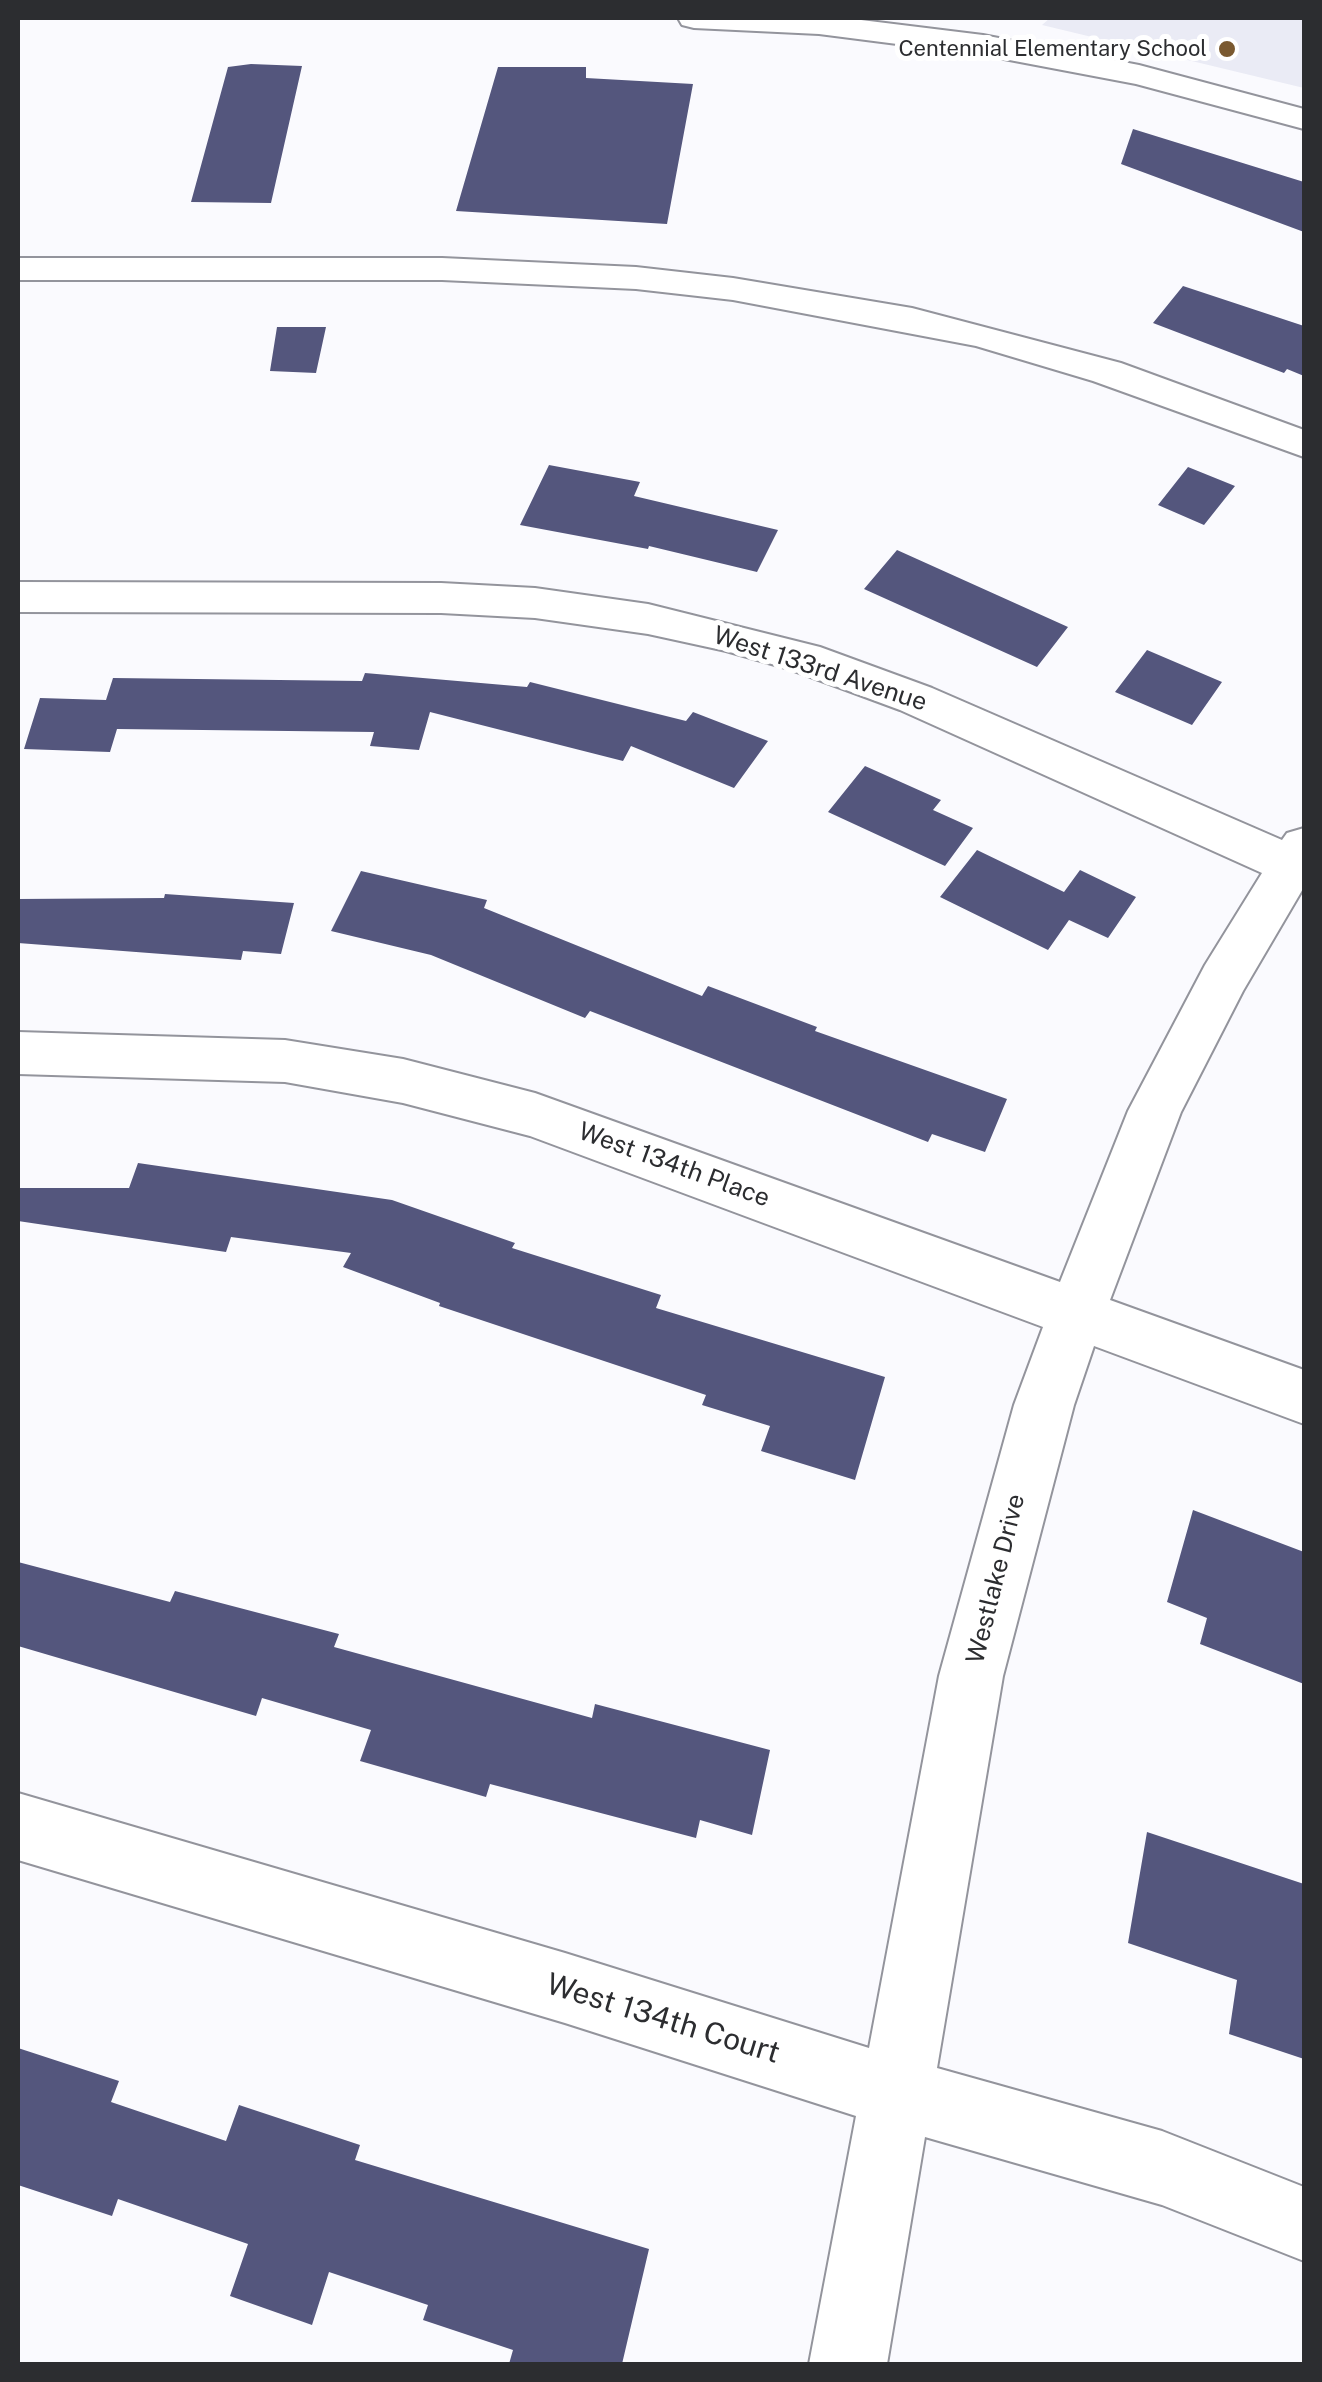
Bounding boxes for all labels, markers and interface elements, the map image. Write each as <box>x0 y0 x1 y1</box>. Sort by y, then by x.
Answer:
place label: Centennial Elementary School <box>898 36 1207 62</box>
marker: Centennial Elementary School <box>1216 38 1238 60</box>
street label: West 133rd Avenue <box>709 620 931 718</box>
street label: West 134th Place <box>574 1116 774 1214</box>
street label: Westlake Drive <box>960 1491 1032 1667</box>
street label: West 134th Court <box>542 1966 784 2072</box>

